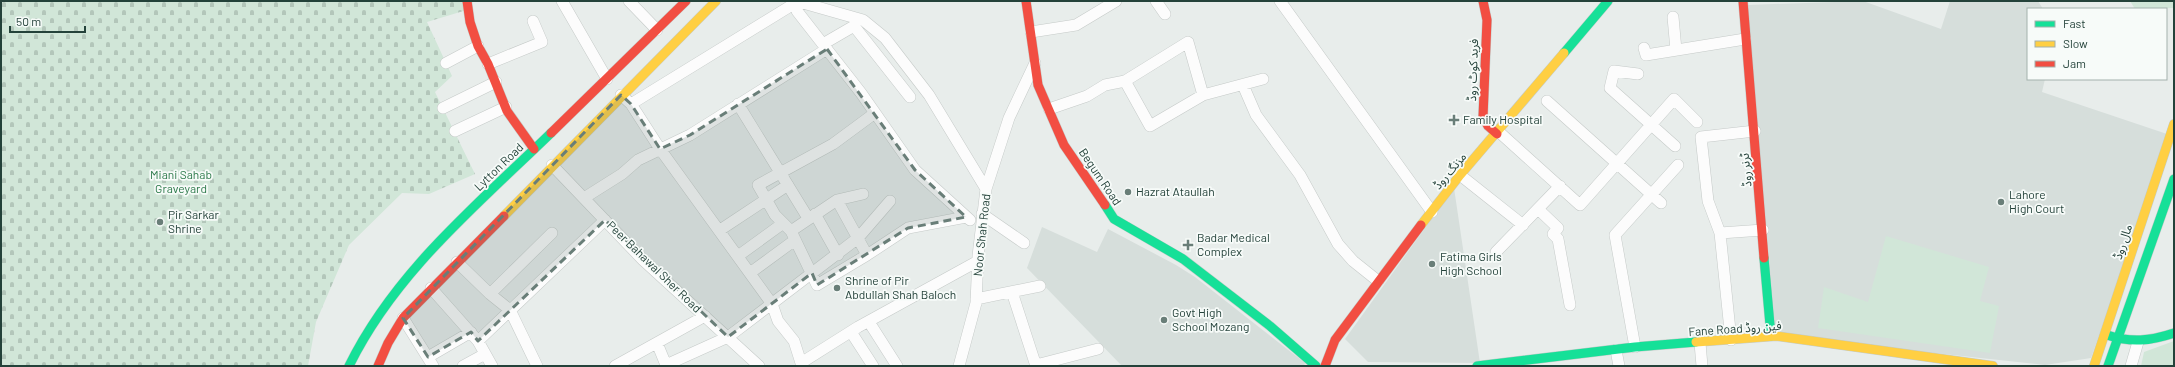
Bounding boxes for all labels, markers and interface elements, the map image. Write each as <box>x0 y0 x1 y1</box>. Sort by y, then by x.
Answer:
scale bar <box>10 8 85 34</box>
legend <box>2027 8 2167 80</box>
text: 50 m <box>16 14 41 28</box>
text: Fast <box>2063 16 2086 30</box>
text: Slow <box>2063 36 2088 50</box>
street label: فرید کوٹ روڈ <box>1464 38 1481 102</box>
text: Jam <box>2063 56 2086 70</box>
place label: Family Hospital <box>1463 112 1542 126</box>
marker: Family Hospital <box>1448 114 1460 126</box>
street label: Lytton Road <box>471 139 526 193</box>
street label: Begum Road <box>1077 145 1125 208</box>
street label: مزنگ روڈ <box>1430 149 1469 192</box>
street label: ٹرنر روڈ <box>1737 152 1754 188</box>
park label: Miani Sahab Graveyard <box>150 167 212 195</box>
place label: Hazrat Ataullah <box>1136 184 1215 198</box>
marker: Hazrat Ataullah <box>1123 187 1133 197</box>
place label: Lahore High Court <box>2009 187 2064 215</box>
street label: Noor Shah Road <box>970 193 992 277</box>
marker: Lahore High Court <box>1996 197 2006 207</box>
place label: Pir Sarkar Shrine <box>168 207 219 235</box>
marker: Pir Sarkar Shrine <box>155 217 165 227</box>
street label: Peer Bahawal Sher Road <box>605 218 705 315</box>
street label: مال روڈ <box>2110 222 2135 261</box>
place label: Badar Medical Complex <box>1197 230 1270 258</box>
marker: Badar Medical Complex <box>1182 239 1194 251</box>
place label: Fatima Girls High School <box>1440 249 1502 277</box>
marker: Fatima Girls High School <box>1427 259 1437 269</box>
place label: Shrine of Pir Abdullah Shah Baloch <box>845 273 956 301</box>
marker: Shrine of Pir Abdullah Shah Baloch <box>832 283 842 293</box>
place label: Govt High School Mozang <box>1172 305 1249 333</box>
marker: Govt High School Mozang <box>1159 315 1169 325</box>
street label: Fane Road فین روڈ <box>1688 318 1782 339</box>

